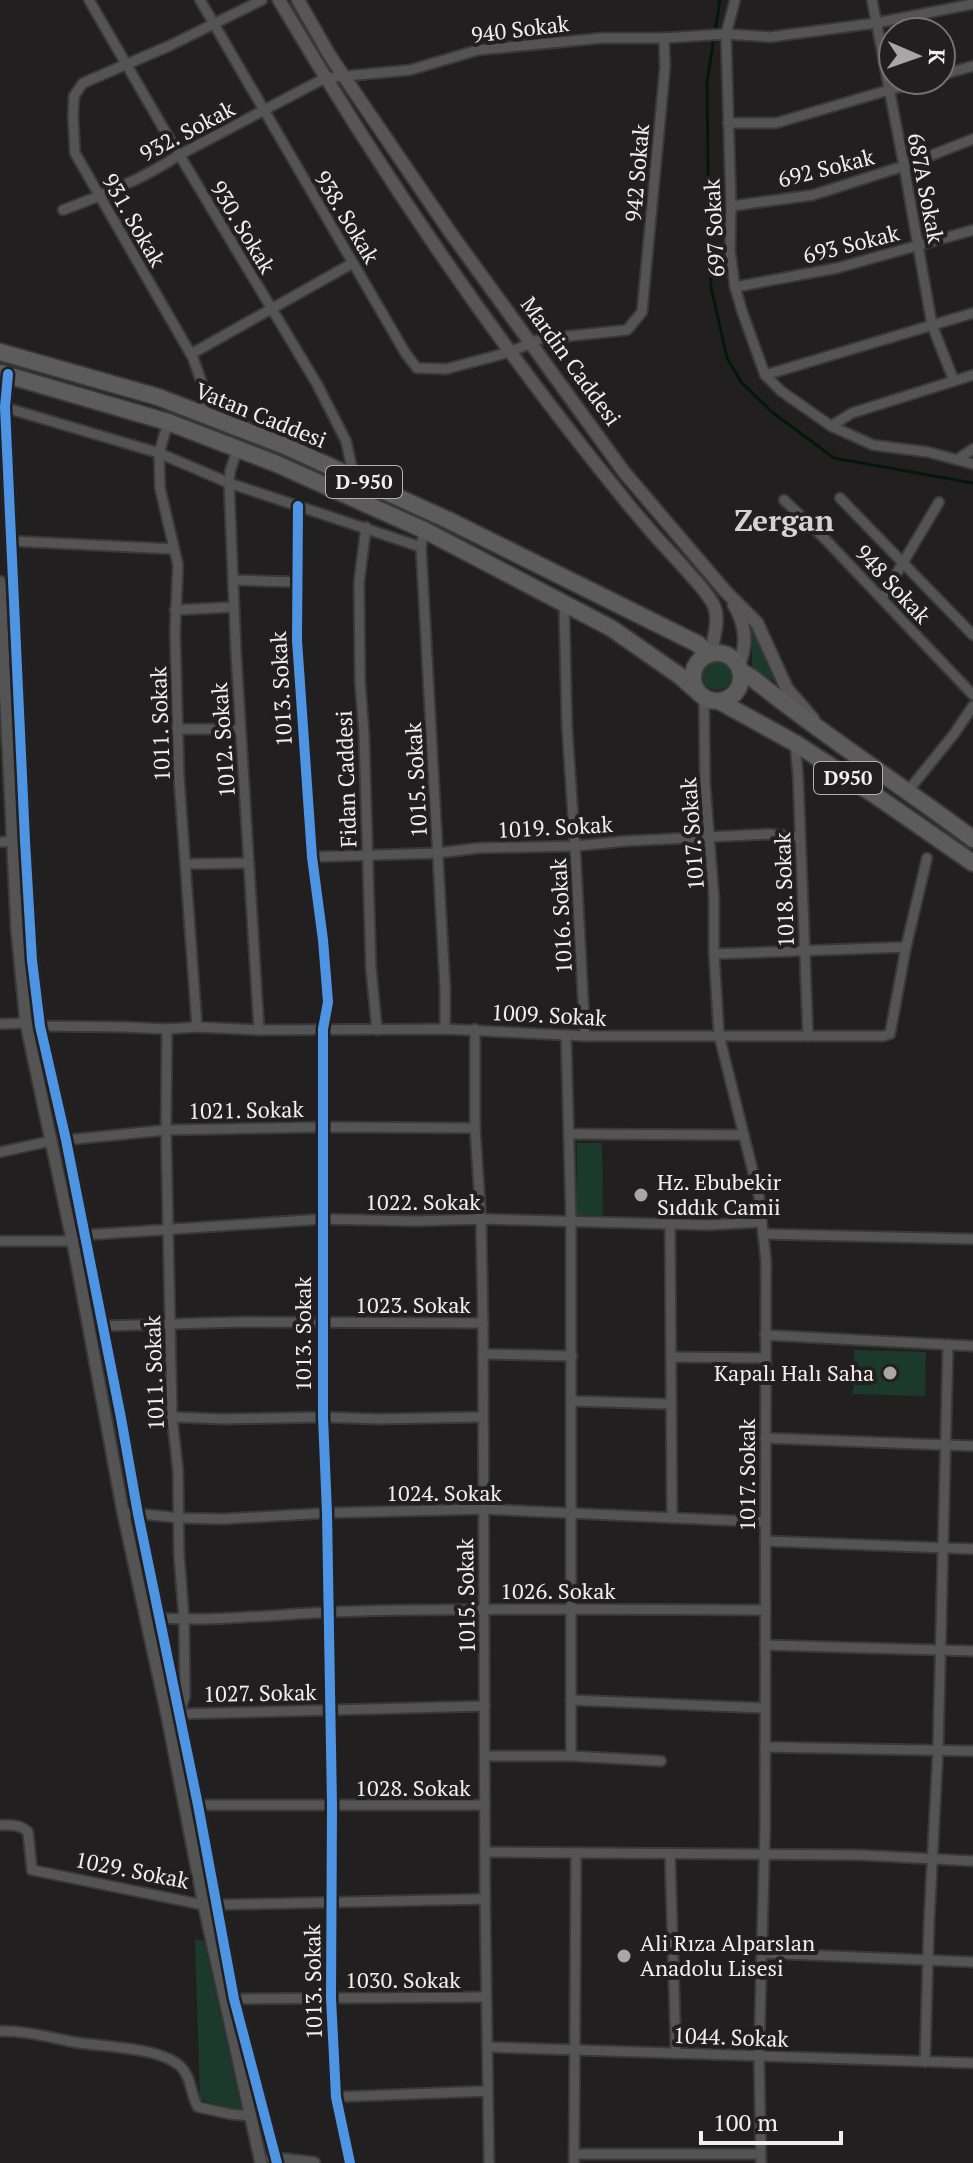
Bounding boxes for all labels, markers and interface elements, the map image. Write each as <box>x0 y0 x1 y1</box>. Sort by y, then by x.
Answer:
street label: 940 Sokak <box>469 8 571 49</box>
north arrow <box>877 16 957 96</box>
text: K <box>923 48 952 65</box>
street label: 932. Sokak <box>134 93 240 168</box>
street label: 942 Sokak <box>618 122 655 223</box>
street label: 687A Sokak <box>902 130 951 246</box>
street label: 692 Sokak <box>775 141 878 193</box>
street label: 938. Sokak <box>308 165 387 269</box>
street label: 931. Sokak <box>96 168 173 272</box>
street label: 930. Sokak <box>204 175 283 279</box>
street label: 697 Sokak <box>696 178 731 278</box>
street label: 693 Sokak <box>800 217 903 269</box>
street label: Mardin Caddesi <box>515 290 628 431</box>
street label: Vatan Caddesi <box>191 375 331 454</box>
road number: D-950 <box>326 466 402 498</box>
district label: Zergan <box>734 500 834 540</box>
street label: 948 Sokak <box>849 538 938 630</box>
street label: 1013. Sokak <box>263 630 298 747</box>
street label: 1011. Sokak <box>143 665 176 782</box>
street label: 1012. Sokak <box>204 681 241 799</box>
street label: Fidan Caddesi <box>329 710 362 848</box>
street label: 1015. Sokak <box>398 721 433 838</box>
road number: D950 <box>814 762 882 794</box>
street label: 1017. Sokak <box>673 776 710 891</box>
street label: 1019. Sokak <box>497 809 614 844</box>
street label: 1018. Sokak <box>767 831 800 948</box>
street label: 1016. Sokak <box>543 857 578 974</box>
street label: 1009. Sokak <box>491 997 608 1032</box>
street label: 1021. Sokak <box>188 1094 305 1125</box>
place label: Hz. Ebubekir Sıddık Camii <box>657 1167 782 1221</box>
marker: Hz. Ebubekir Sıddık Camii <box>632 1186 650 1204</box>
street label: 1022. Sokak <box>365 1187 481 1216</box>
street label: 1013. Sokak <box>288 1276 317 1392</box>
street label: 1023. Sokak <box>355 1290 471 1319</box>
street label: 1011. Sokak <box>137 1314 170 1431</box>
place label: Kapalı Halı Saha <box>714 1358 874 1387</box>
marker: Kapalı Halı Saha <box>881 1364 899 1382</box>
street label: 1017. Sokak <box>732 1418 761 1532</box>
street label: 1024. Sokak <box>386 1478 502 1507</box>
street label: 1015. Sokak <box>450 1537 481 1654</box>
street label: 1026. Sokak <box>500 1576 616 1605</box>
street label: 1027. Sokak <box>203 1677 317 1708</box>
street label: 1028. Sokak <box>355 1773 471 1802</box>
street label: 1029. Sokak <box>73 1844 192 1895</box>
street label: 1013. Sokak <box>297 1923 328 2040</box>
place label: Ali Rıza Alparslan Anadolu Lisesi <box>640 1928 815 1982</box>
marker: Ali Rıza Alparslan Anadolu Lisesi <box>615 1947 633 1965</box>
street label: 1030. Sokak <box>345 1965 461 1994</box>
street label: 1044. Sokak <box>673 2020 790 2053</box>
scale bar <box>701 2095 841 2145</box>
text: 100 m <box>713 2106 778 2138</box>

